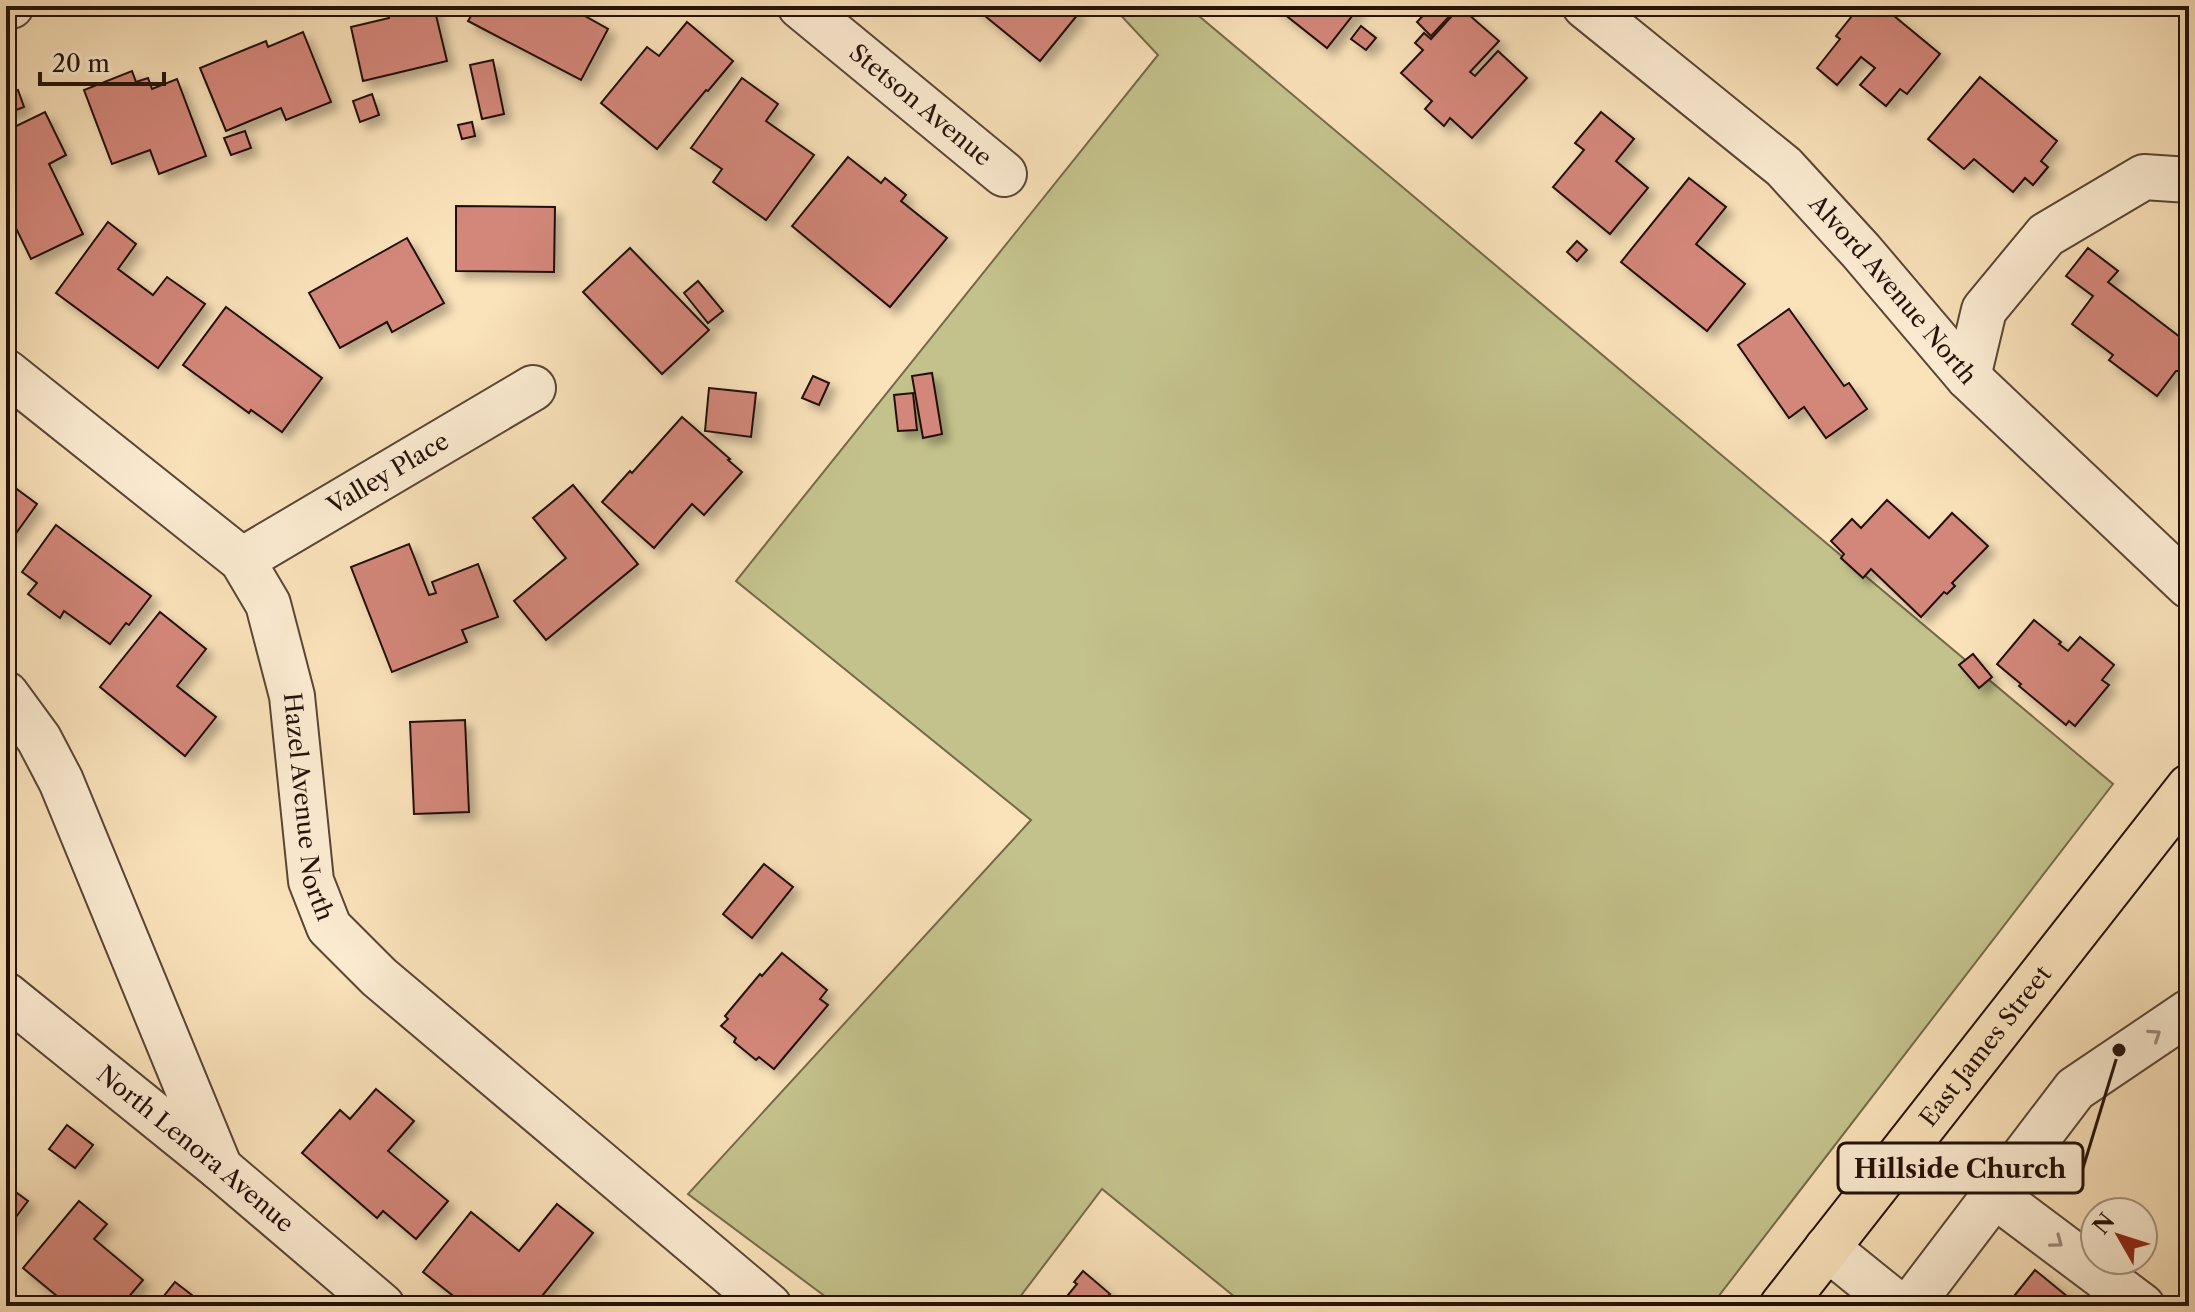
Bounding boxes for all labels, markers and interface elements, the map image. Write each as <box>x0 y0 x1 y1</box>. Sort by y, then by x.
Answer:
scale bar <box>40 36 164 86</box>
street label: Stetson Avenue <box>844 38 998 172</box>
text: 20 m <box>52 49 110 78</box>
street label: Alvord Avenue North <box>1802 188 1983 390</box>
street label: Valley Place <box>321 426 454 521</box>
street label: Hazel Avenue North <box>278 691 340 925</box>
street label: East James Street <box>1913 960 2057 1132</box>
one-way arrow <box>2147 1029 2161 1044</box>
street label: North Lenora Avenue <box>91 1059 300 1238</box>
callout: Hillside Church <box>1838 1143 2083 1193</box>
text: Hillside Church <box>1854 1153 2066 1185</box>
north arrow <box>2079 1196 2159 1276</box>
text: N <box>2087 1208 2120 1240</box>
one-way arrow <box>2048 1232 2063 1246</box>

